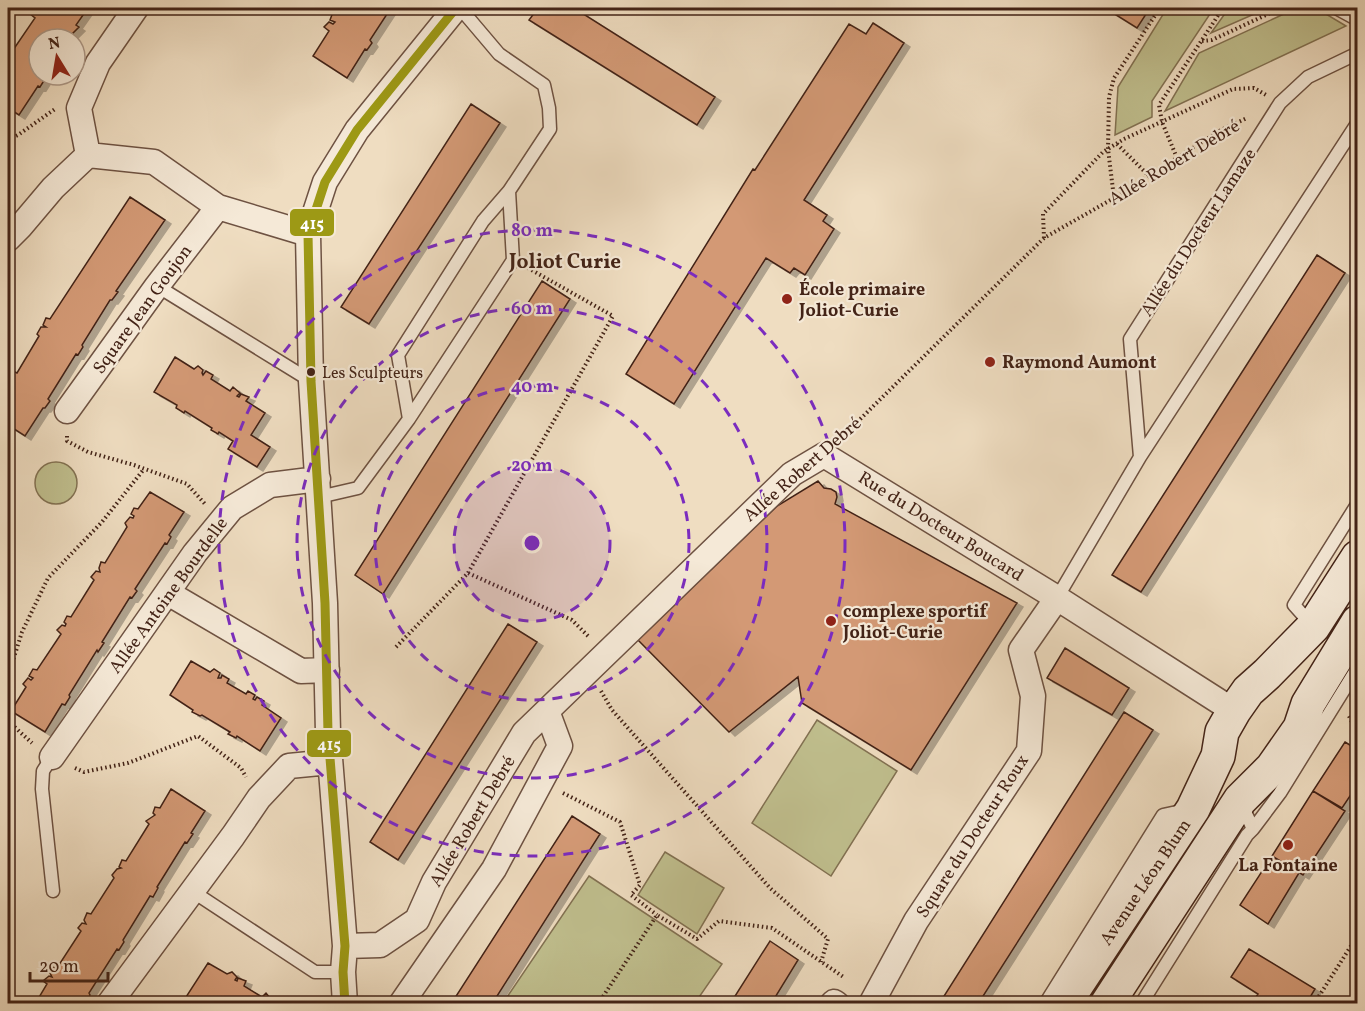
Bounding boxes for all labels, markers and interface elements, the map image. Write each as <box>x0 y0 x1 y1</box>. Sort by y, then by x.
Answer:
north arrow <box>27 27 87 87</box>
text: N <box>47 32 63 56</box>
street label: Allée Robert Debré <box>1105 114 1245 212</box>
street label: Allée du Docteur Lamaze <box>1135 144 1263 322</box>
line badge: 415 <box>289 208 335 237</box>
text: 415 <box>300 214 324 236</box>
text: 80 m <box>511 219 553 244</box>
street label: Square Jean Goujon <box>88 240 199 380</box>
district label: Joliot Curie <box>508 248 621 277</box>
place label: École primaire Joliot-Curie <box>798 278 925 324</box>
marker: École primaire Joliot-Curie <box>780 292 794 306</box>
text: 60 m <box>511 297 553 322</box>
place label: Raymond Aumont <box>1002 351 1157 376</box>
marker: Raymond Aumont <box>983 355 997 369</box>
place label: Les Sculpteurs <box>322 363 423 385</box>
marker: Les Sculpteurs <box>305 366 317 378</box>
text: 40 m <box>511 375 553 400</box>
street label: Allée Robert Debré <box>739 412 867 528</box>
text: 20 m <box>511 454 553 479</box>
street label: Rue du Docteur Boucard <box>853 466 1028 588</box>
street label: Allée Antoine Bourdelle <box>104 512 235 679</box>
centre of rings <box>522 533 542 553</box>
place label: complexe sportif Joliot-Curie <box>842 600 989 646</box>
marker: complexe sportif Joliot-Curie <box>824 614 838 628</box>
line badge: 415 <box>306 729 352 758</box>
text: 415 <box>317 735 341 757</box>
street label: Square du Docteur Roux <box>911 750 1036 923</box>
street label: Allée Robert Debré <box>424 752 522 892</box>
street label: Avenue Léon Blum <box>1095 815 1198 951</box>
marker: La Fontaine <box>1281 838 1295 852</box>
place label: La Fontaine <box>1238 854 1338 879</box>
scale bar <box>30 945 108 983</box>
text: 20 m <box>39 955 79 980</box>

